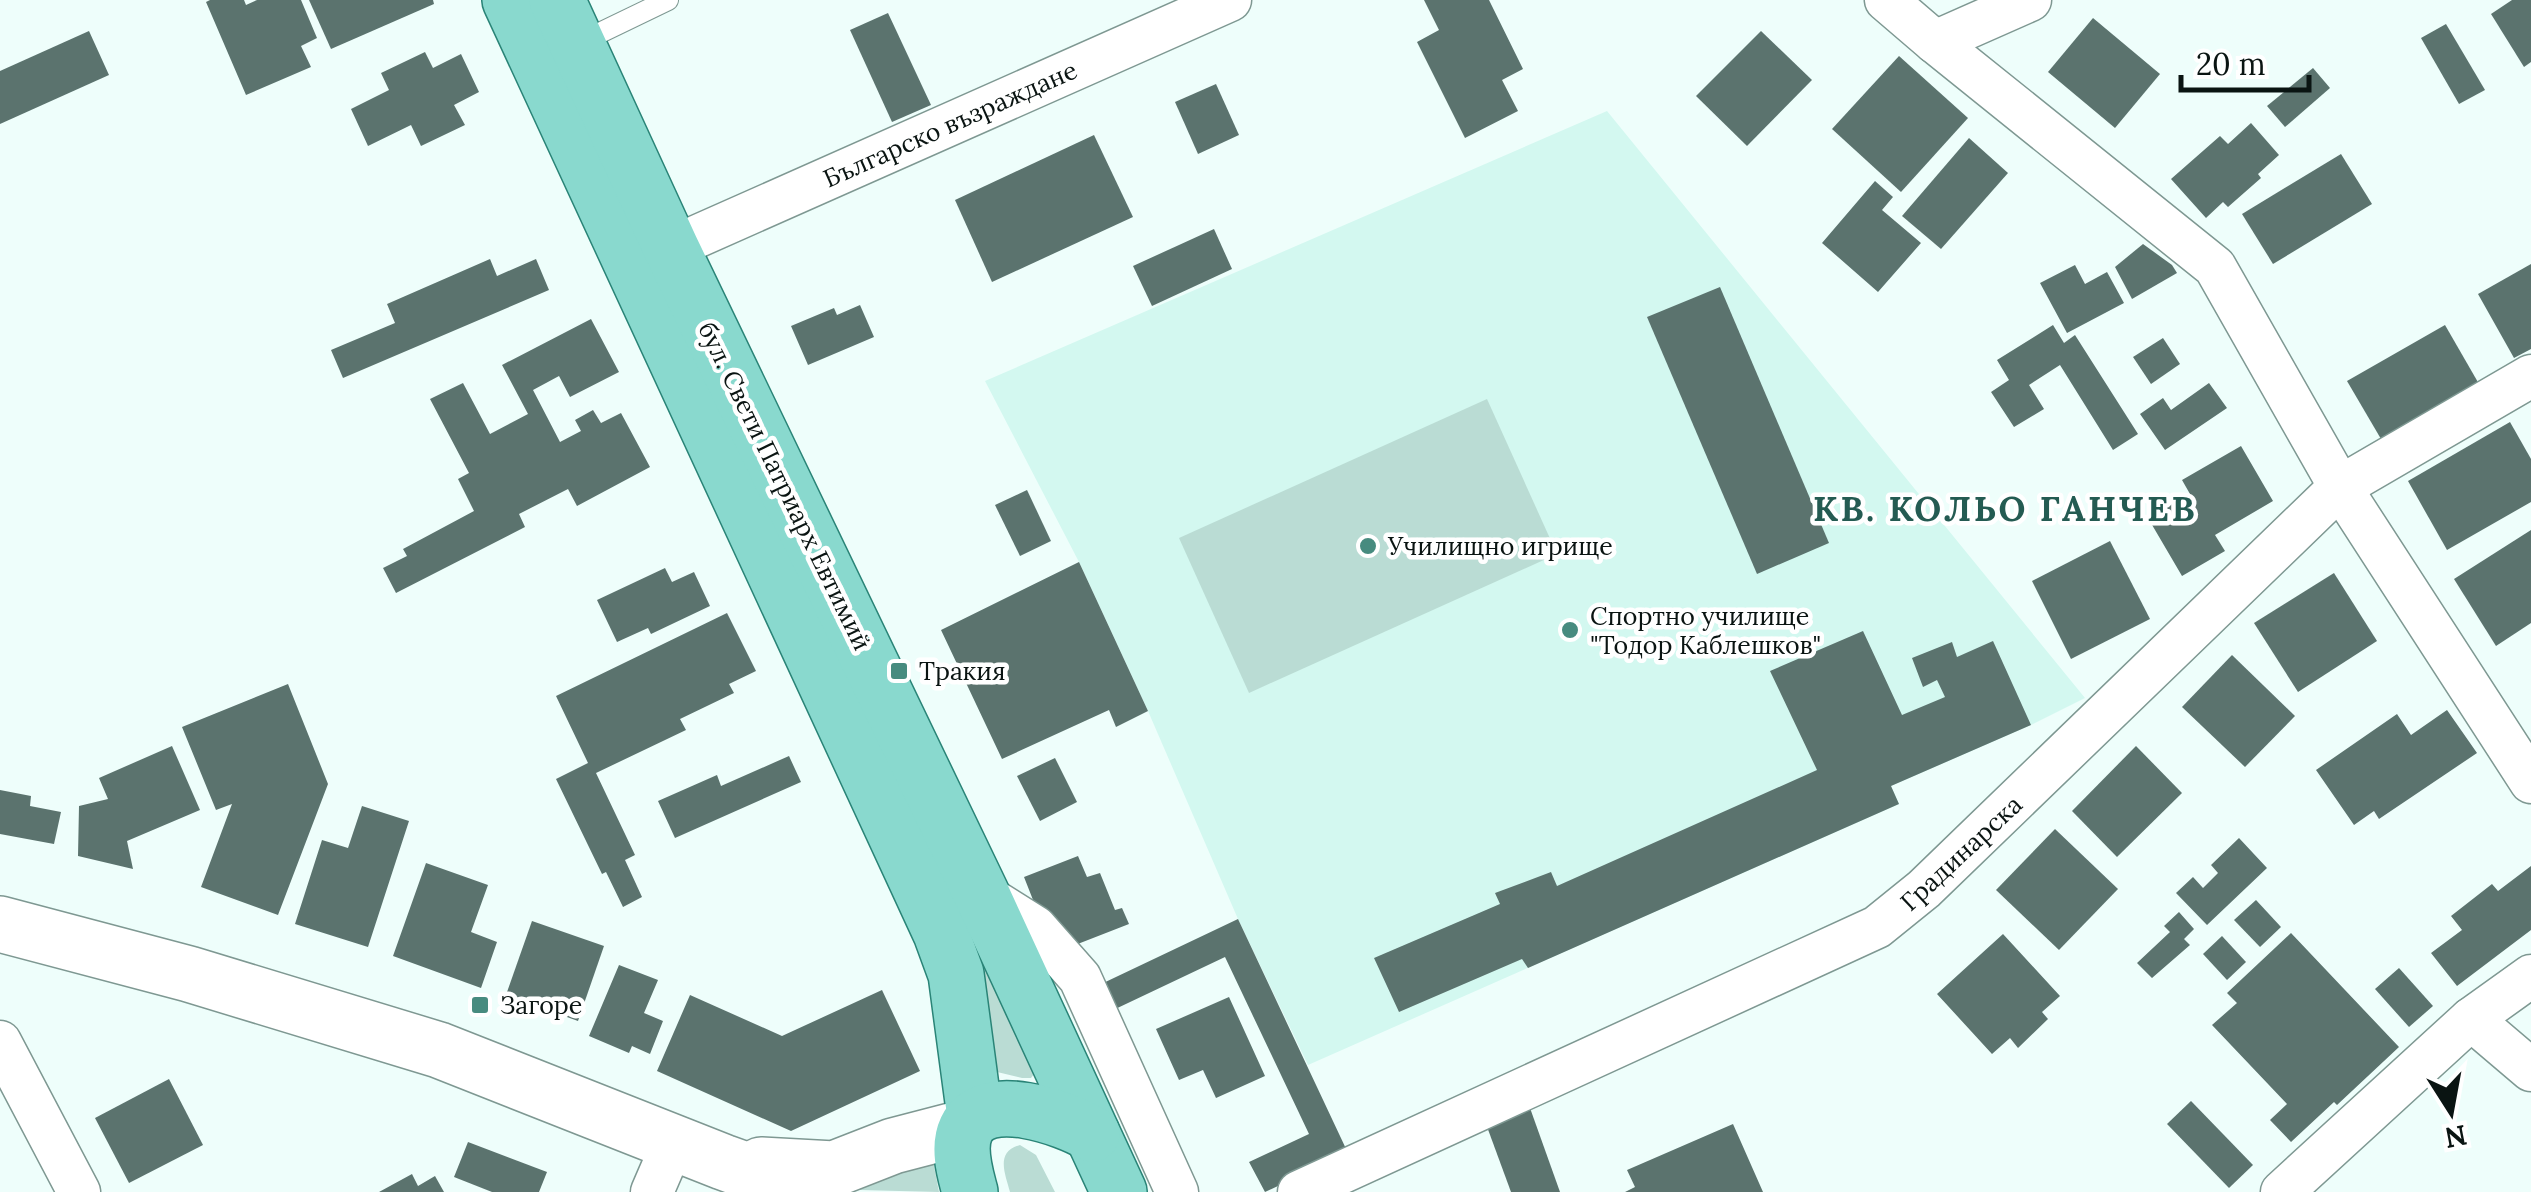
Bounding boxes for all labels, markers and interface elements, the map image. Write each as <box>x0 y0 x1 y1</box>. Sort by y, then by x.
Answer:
scale bar <box>2181 30 2308 92</box>
text: 20 m <box>2196 45 2265 83</box>
street label: Българско възраждане <box>818 54 1082 194</box>
street label: бул. Свети Патриарх Евтимий <box>691 316 879 656</box>
district label: КВ. КОЛЬО ГАНЧЕВ <box>1813 486 2197 531</box>
place label: Училищно игрище <box>1387 530 1613 562</box>
marker: Училищно игрище <box>1357 535 1379 557</box>
place label: Спортно училище "Тодор Каблешков" <box>1590 600 1821 661</box>
marker: Спортно училище "Тодор Каблешков" <box>1559 619 1581 641</box>
place label: Тракия <box>919 655 1006 687</box>
marker: Тракия <box>888 660 910 682</box>
street label: Градинарска <box>1893 788 2029 918</box>
place label: Загоре <box>500 989 582 1021</box>
marker: Загоре <box>469 994 491 1016</box>
north arrow <box>2401 1062 2501 1162</box>
text: N <box>2442 1117 2470 1156</box>

